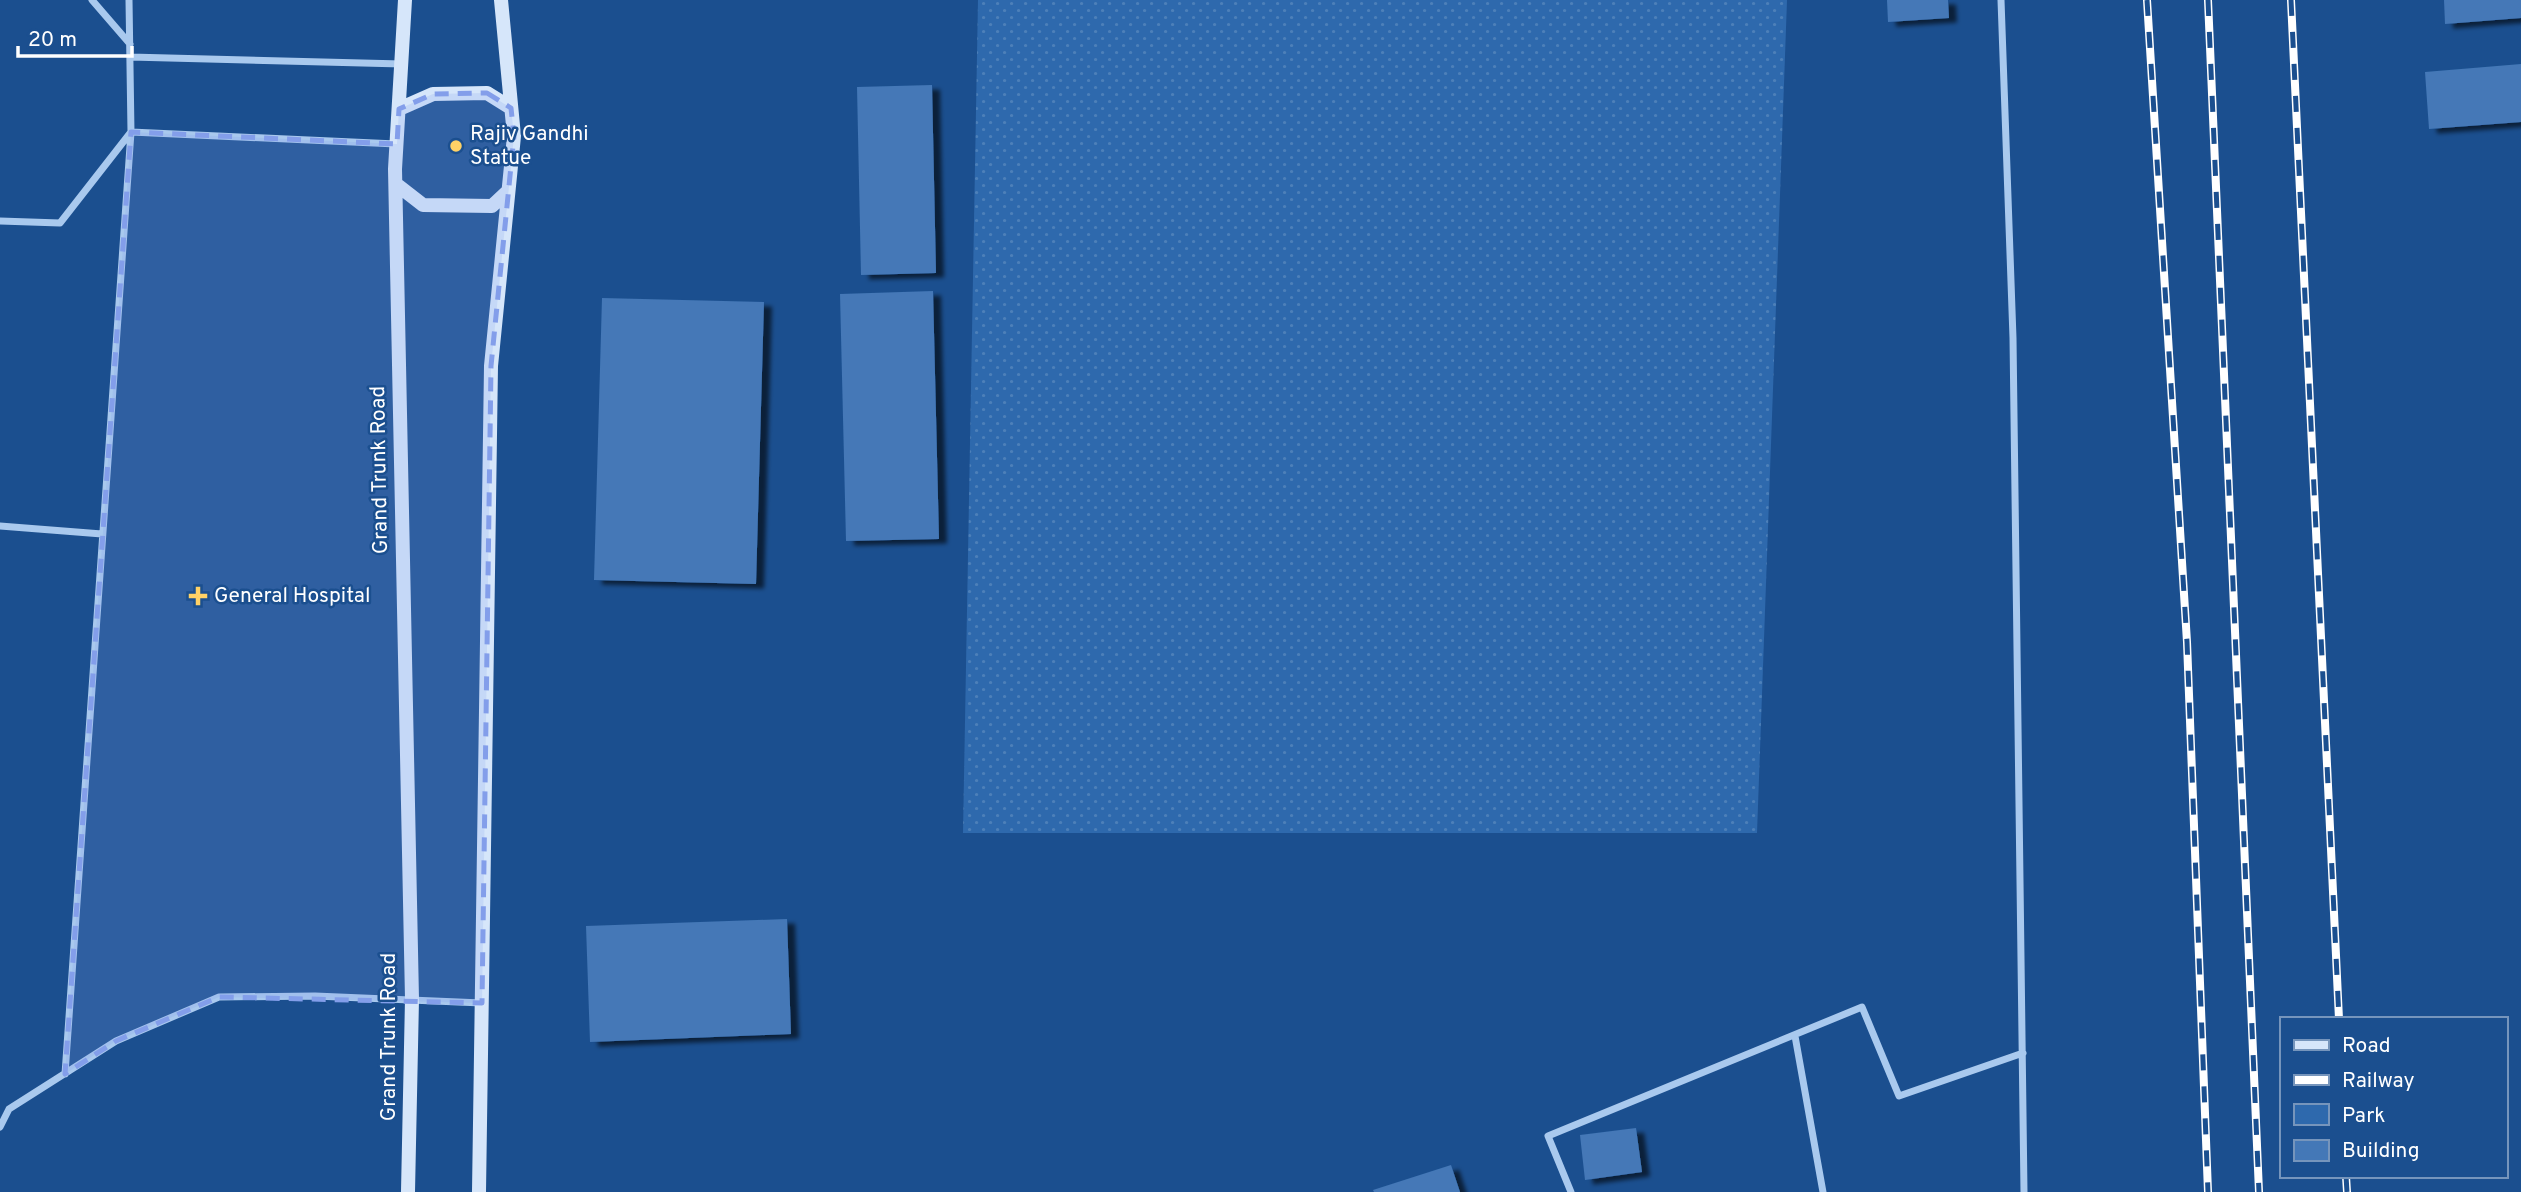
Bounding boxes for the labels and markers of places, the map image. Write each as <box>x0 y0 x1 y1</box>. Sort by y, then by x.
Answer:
place label: Rajiv Gandhi Statue <box>470 121 589 172</box>
marker: Rajiv Gandhi Statue <box>448 138 464 154</box>
place label: General Hospital <box>214 583 370 610</box>
marker: General Hospital <box>188 586 208 606</box>

